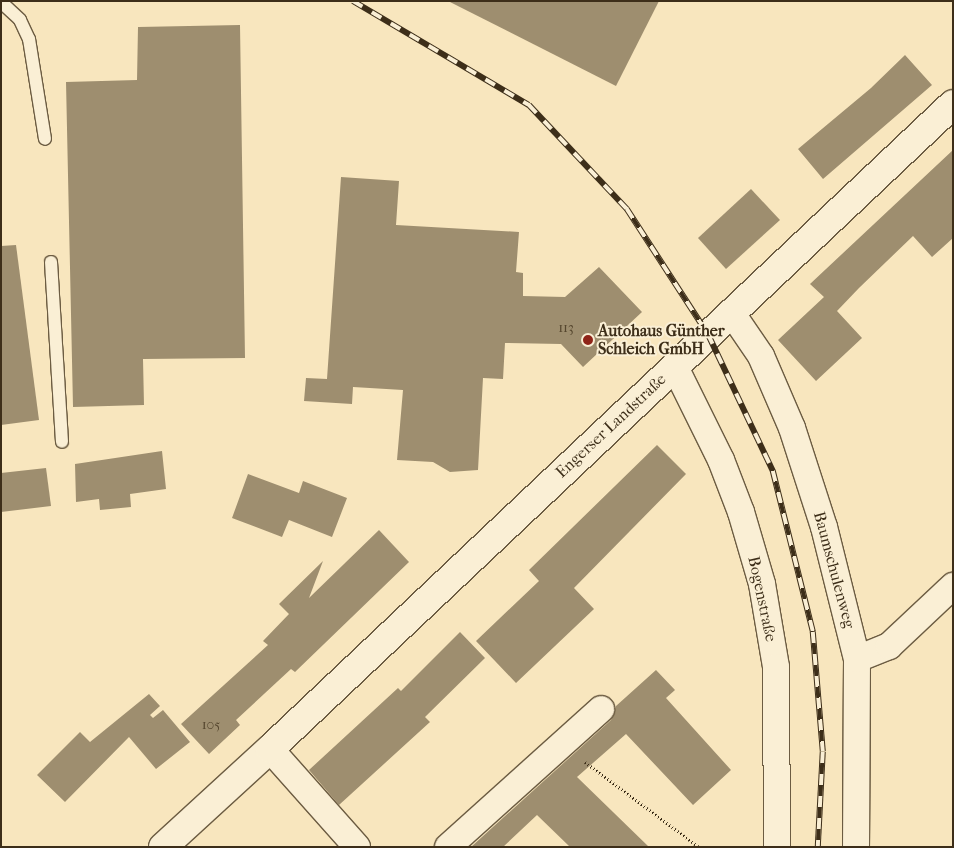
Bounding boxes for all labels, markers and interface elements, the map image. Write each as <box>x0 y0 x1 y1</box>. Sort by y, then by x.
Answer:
house number: 113 <box>558 320 574 336</box>
place label: Autohaus Günther Schleich GmbH <box>598 321 725 359</box>
marker: Autohaus Günther Schleich GmbH <box>582 334 594 346</box>
street label: Engerser Landstraße <box>552 370 670 482</box>
street label: Baumschulenweg <box>809 510 859 630</box>
street label: Bogenstraße <box>744 555 780 643</box>
house number: 105 <box>202 717 220 733</box>

